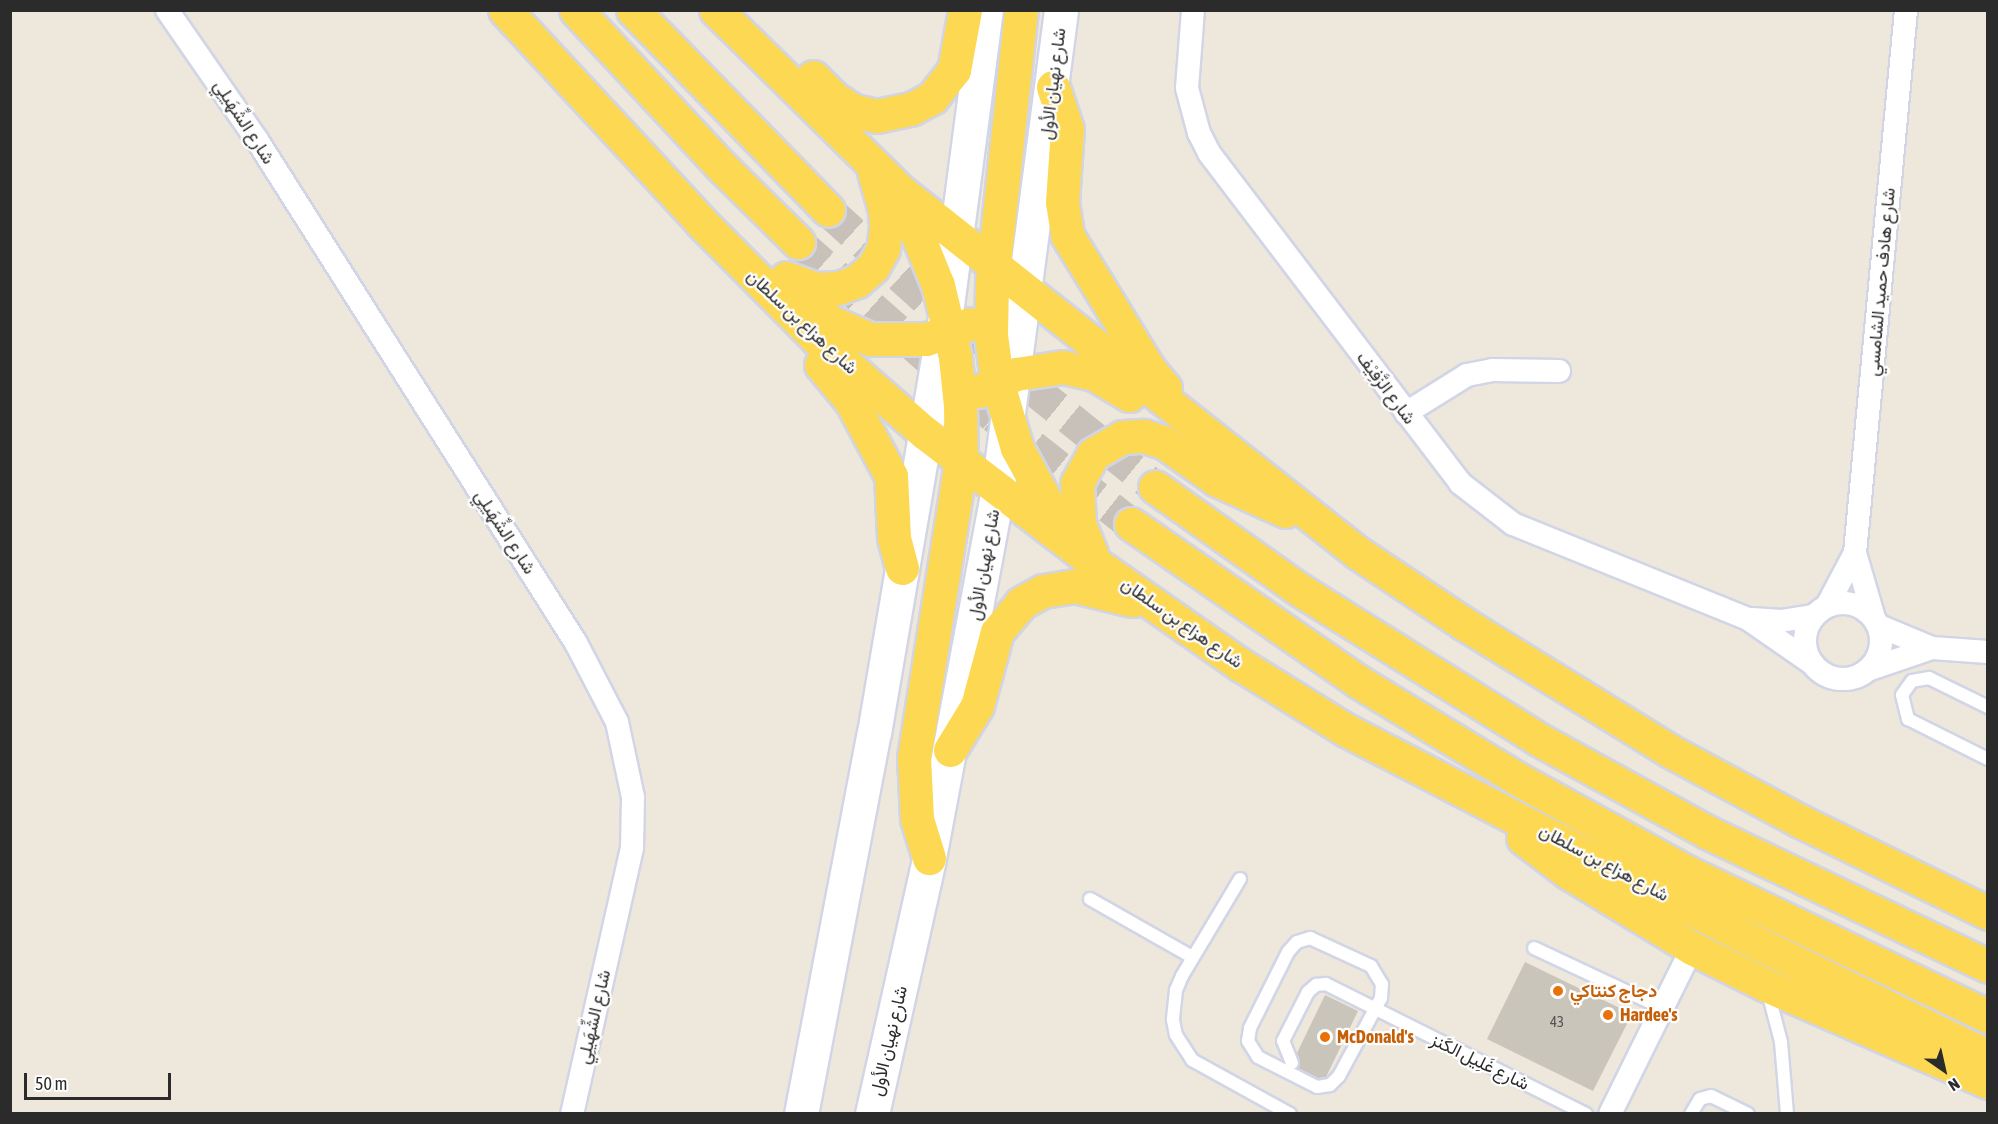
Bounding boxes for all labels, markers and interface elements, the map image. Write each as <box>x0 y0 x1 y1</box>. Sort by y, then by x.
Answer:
street label: شارع نهيان الأول <box>1035 27 1071 141</box>
street label: شارع الشِّهَيلِي <box>209 76 279 168</box>
street label: شارع هادف حميد الشامسي <box>1862 187 1900 377</box>
street label: شارع هزاع بن سلطان <box>742 265 862 379</box>
street label: شارع الزَّفِيْف <box>1352 347 1420 429</box>
street label: شارع الشِّهَيلِي <box>470 486 540 578</box>
street label: شارع نهيان الأول <box>964 508 1004 622</box>
street label: شارع هزاع بن سلطان <box>1117 573 1247 673</box>
street label: شارع هزاع بن سلطان <box>1536 820 1672 906</box>
street label: شارع الشِّهَيلِي <box>573 968 615 1066</box>
place label: دجاج كنتاكي <box>1570 980 1657 1002</box>
street label: شارع نهيان الأول <box>866 984 912 1098</box>
marker: دجاج كنتاكي <box>1551 984 1565 998</box>
place label: Hardee's <box>1620 1004 1678 1026</box>
marker: Hardee's <box>1601 1008 1615 1022</box>
house number: 43 <box>1550 1013 1564 1031</box>
place label: McDonald's <box>1337 1026 1414 1048</box>
street label: شارع غَلِيل الكَنز <box>1427 1029 1533 1095</box>
marker: McDonald's <box>1318 1030 1332 1044</box>
north arrow <box>1914 1040 1974 1100</box>
scale bar <box>27 1061 174 1099</box>
text: 50 m <box>35 1073 67 1094</box>
text: N <box>1945 1075 1963 1095</box>

